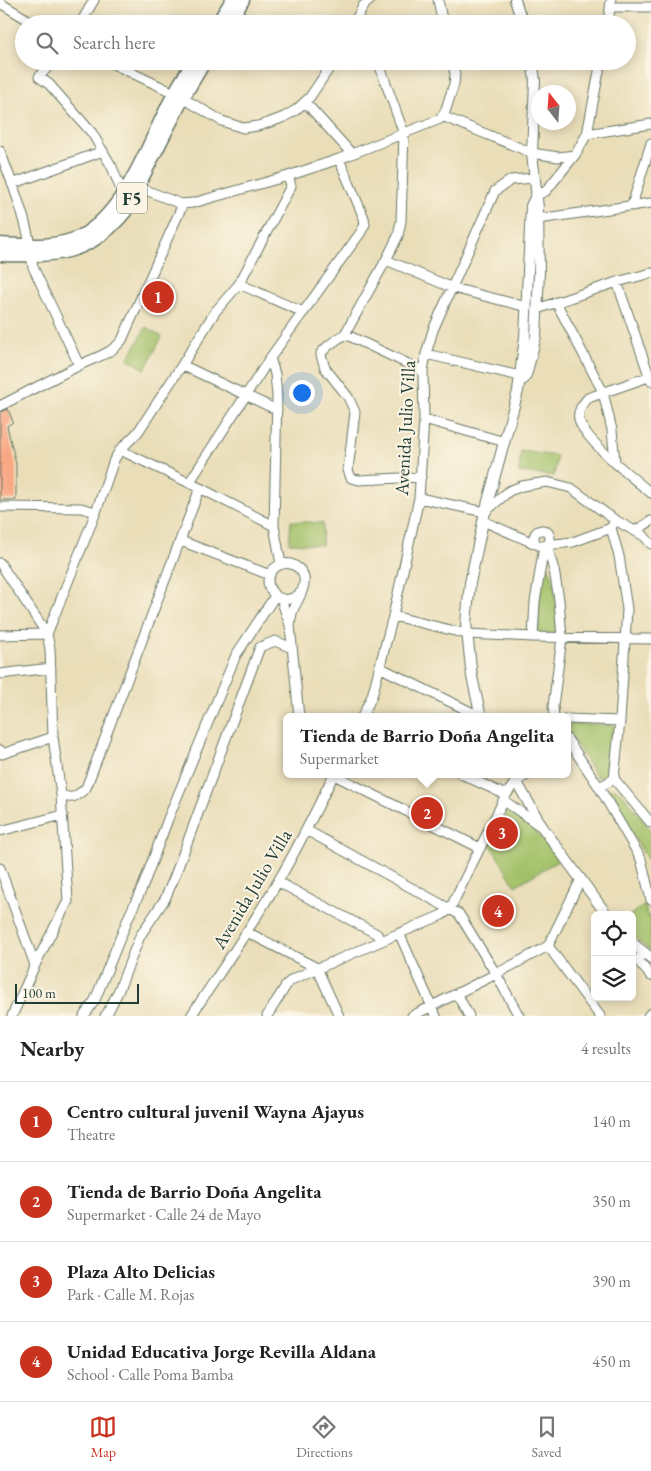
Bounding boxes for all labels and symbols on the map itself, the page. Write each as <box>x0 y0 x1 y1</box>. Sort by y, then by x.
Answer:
north arrow <box>531 85 576 130</box>
road number: F5 <box>117 182 147 214</box>
pin: 1 <box>142 278 174 316</box>
street label: Avenida Julio Villa <box>389 359 421 497</box>
your location <box>289 380 315 406</box>
pin: 2 <box>411 794 443 832</box>
pin: 3 <box>486 814 518 852</box>
street label: Avenida Julio Villa <box>206 824 298 954</box>
pin: 4 <box>482 892 514 930</box>
scale bar <box>15 981 139 1004</box>

